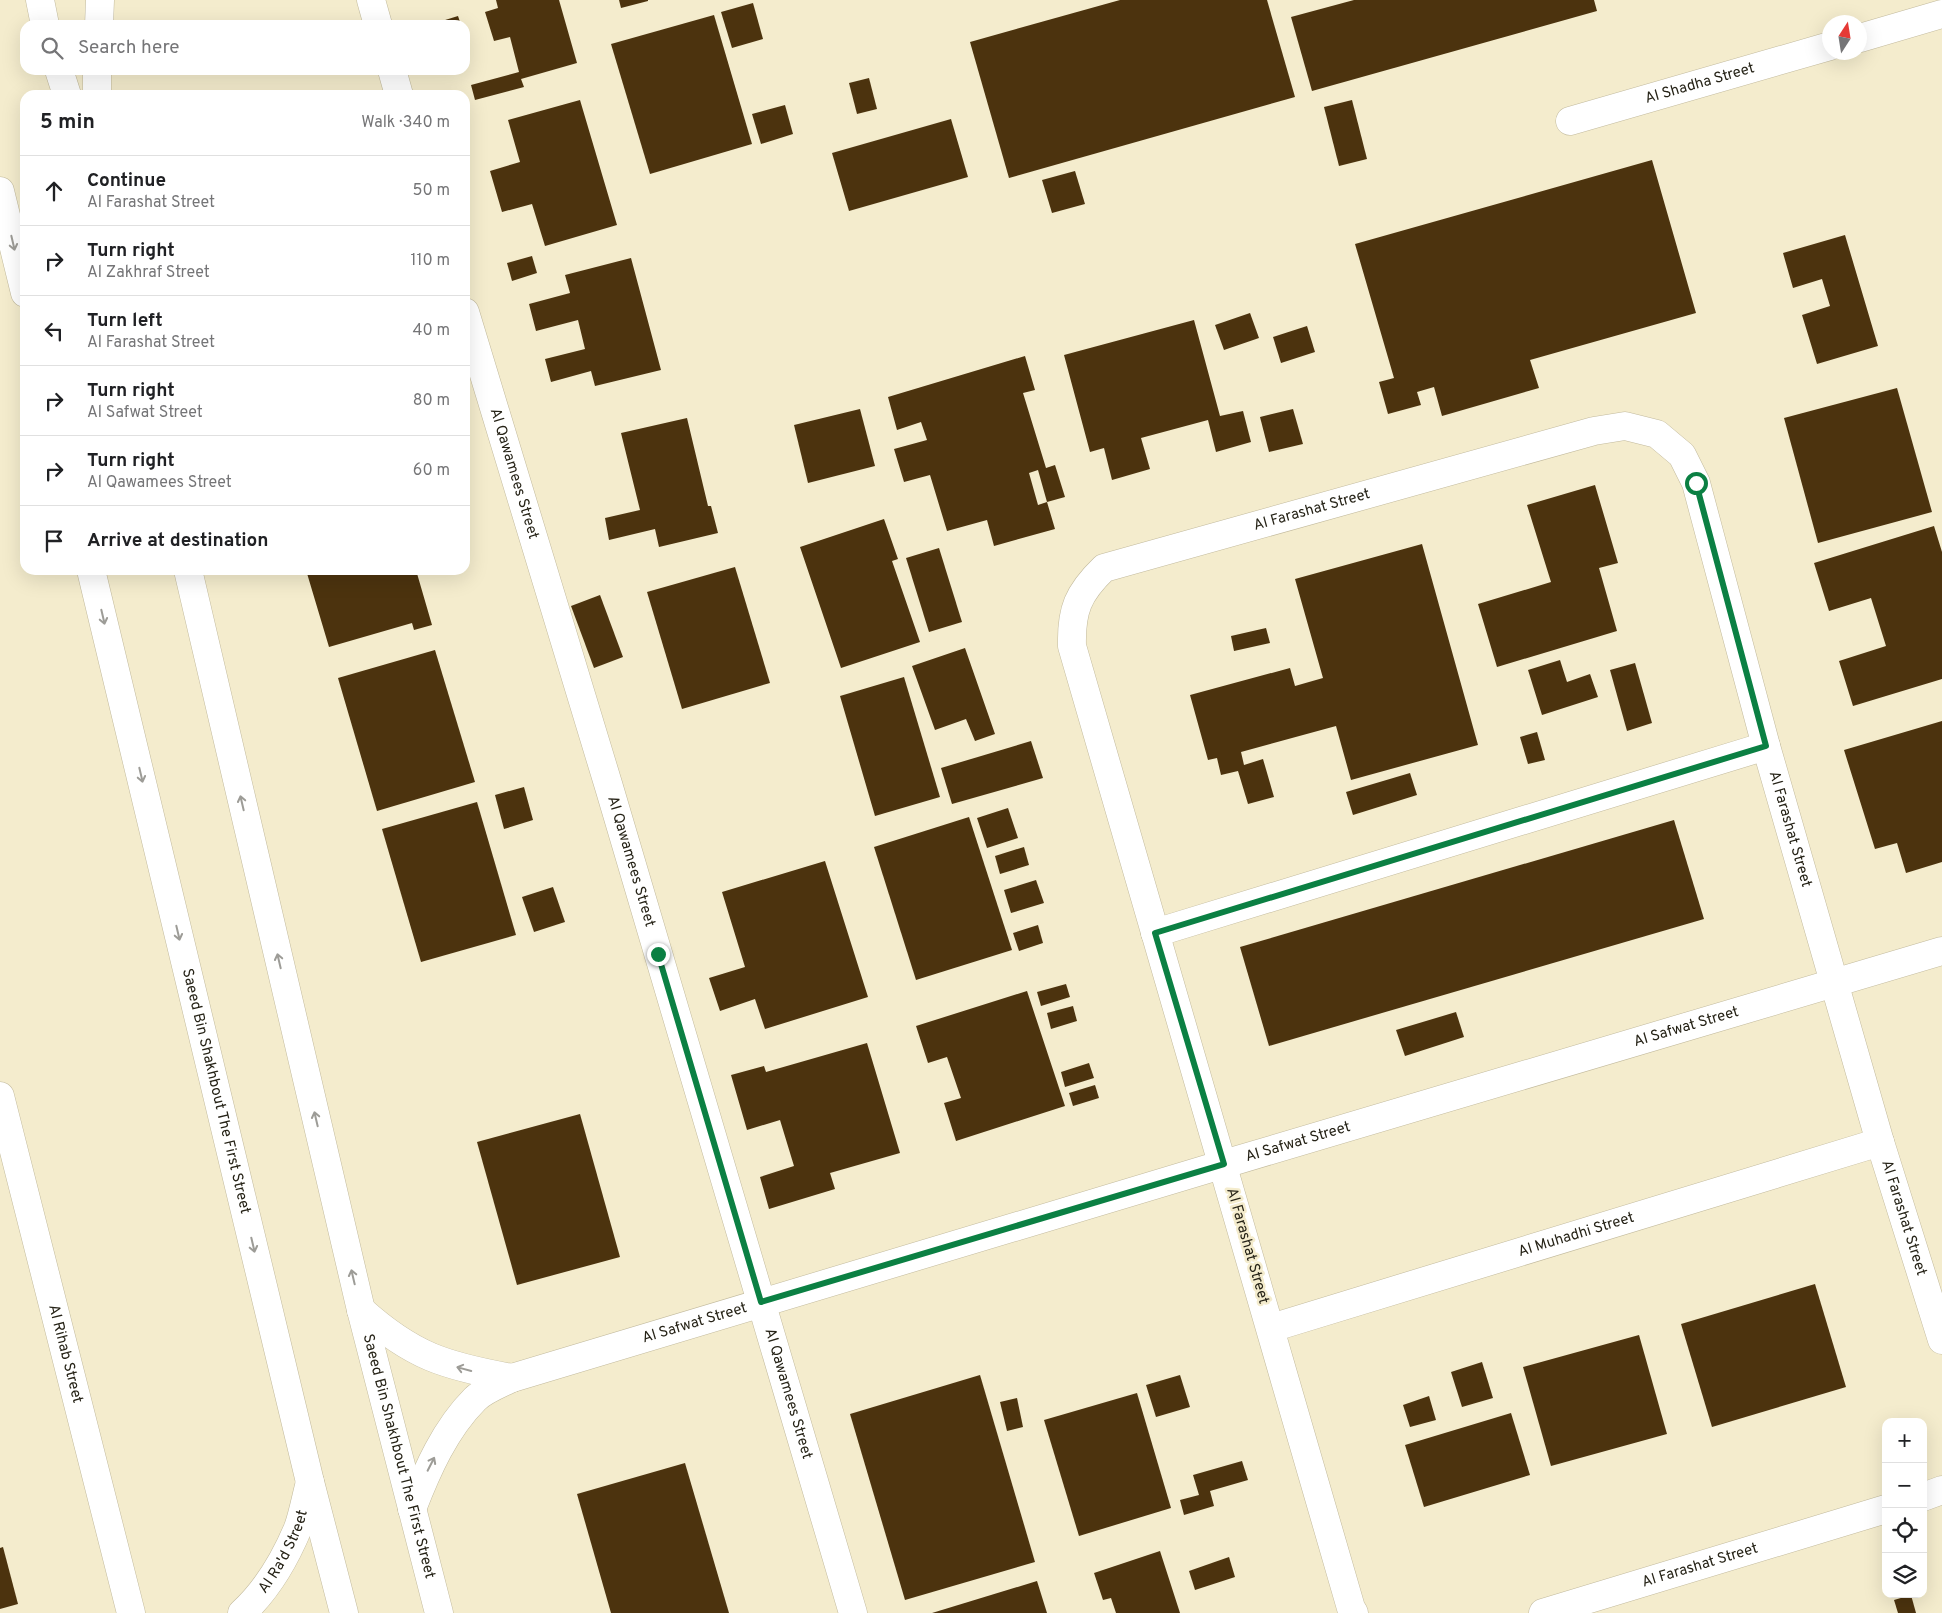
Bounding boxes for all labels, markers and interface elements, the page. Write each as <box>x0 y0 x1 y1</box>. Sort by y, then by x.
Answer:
north arrow <box>1822 15 1867 60</box>
search box <box>20 20 470 75</box>
icon: search <box>38 34 66 62</box>
text: Search here <box>78 36 180 60</box>
street label: Al Shadha Street <box>1643 59 1757 108</box>
text: 5 min <box>40 109 95 136</box>
text: Walk · 340 m <box>361 113 450 133</box>
text: Continue <box>87 169 166 193</box>
icon: ahead <box>40 177 68 205</box>
text: 50 m <box>413 181 450 201</box>
text: Al Farashat Street <box>87 193 215 213</box>
one-way arrow <box>9 234 18 250</box>
text: Turn right <box>87 239 175 263</box>
icon: right <box>40 247 68 275</box>
text: 110 m <box>410 251 450 271</box>
text: Al Zakhraf Street <box>87 263 210 283</box>
text: Turn left <box>87 309 163 333</box>
icon: left <box>40 317 68 345</box>
text: 40 m <box>412 321 450 341</box>
text: Al Farashat Street <box>87 333 215 353</box>
text: Turn right <box>87 379 175 403</box>
icon: right <box>40 387 68 415</box>
text: 80 m <box>413 391 450 411</box>
text: Al Safwat Street <box>87 403 203 423</box>
street label: Al Qawamees Street <box>485 406 543 542</box>
text: Turn right <box>87 449 175 473</box>
icon: right <box>40 457 68 485</box>
text: 60 m <box>413 461 450 481</box>
route start <box>1685 472 1708 495</box>
text: Al Qawamees Street <box>87 473 232 493</box>
street label: Al Farashat Street <box>1251 485 1372 535</box>
icon: arrive <box>40 527 68 555</box>
text: Arrive at destination <box>87 529 268 553</box>
one-way arrow <box>99 609 108 625</box>
one-way arrow <box>137 767 146 783</box>
street label: Al Farashat Street <box>1764 769 1816 890</box>
street label: Al Qawamees Street <box>603 794 659 929</box>
one-way arrow <box>237 795 246 811</box>
one-way arrow <box>174 925 184 941</box>
route end <box>647 943 670 966</box>
one-way arrow <box>274 953 283 969</box>
street label: Saeed Bin Shakhbout The First Street <box>178 967 255 1216</box>
street label: Al Safwat Street <box>1631 1002 1741 1051</box>
one-way arrow <box>311 1112 320 1128</box>
street label: Al Safwat Street <box>1243 1118 1353 1167</box>
street label: Al Farashat Street <box>1877 1158 1931 1278</box>
street label: Al Farashat Street <box>1221 1186 1273 1306</box>
street label: Al Muhadhi Street <box>1516 1208 1636 1261</box>
one-way arrow <box>249 1236 258 1252</box>
one-way arrow <box>348 1270 357 1286</box>
street label: Al Safwat Street <box>640 1298 749 1348</box>
street label: Al Rihab Street <box>44 1302 87 1405</box>
street label: Al Qawamees Street <box>760 1326 817 1462</box>
street label: Saeed Bin Shakhbout The First Street <box>358 1332 439 1581</box>
one-way arrow <box>456 1363 472 1373</box>
map controls <box>1882 1418 1927 1598</box>
button: + <box>1882 1418 1927 1463</box>
one-way arrow <box>427 1457 436 1472</box>
button: − <box>1882 1463 1927 1508</box>
street label: Al Ra'd Street <box>254 1508 312 1597</box>
button: locate <box>1882 1508 1927 1553</box>
street label: Al Farashat Street <box>1640 1539 1760 1592</box>
button: layers <box>1882 1553 1927 1598</box>

